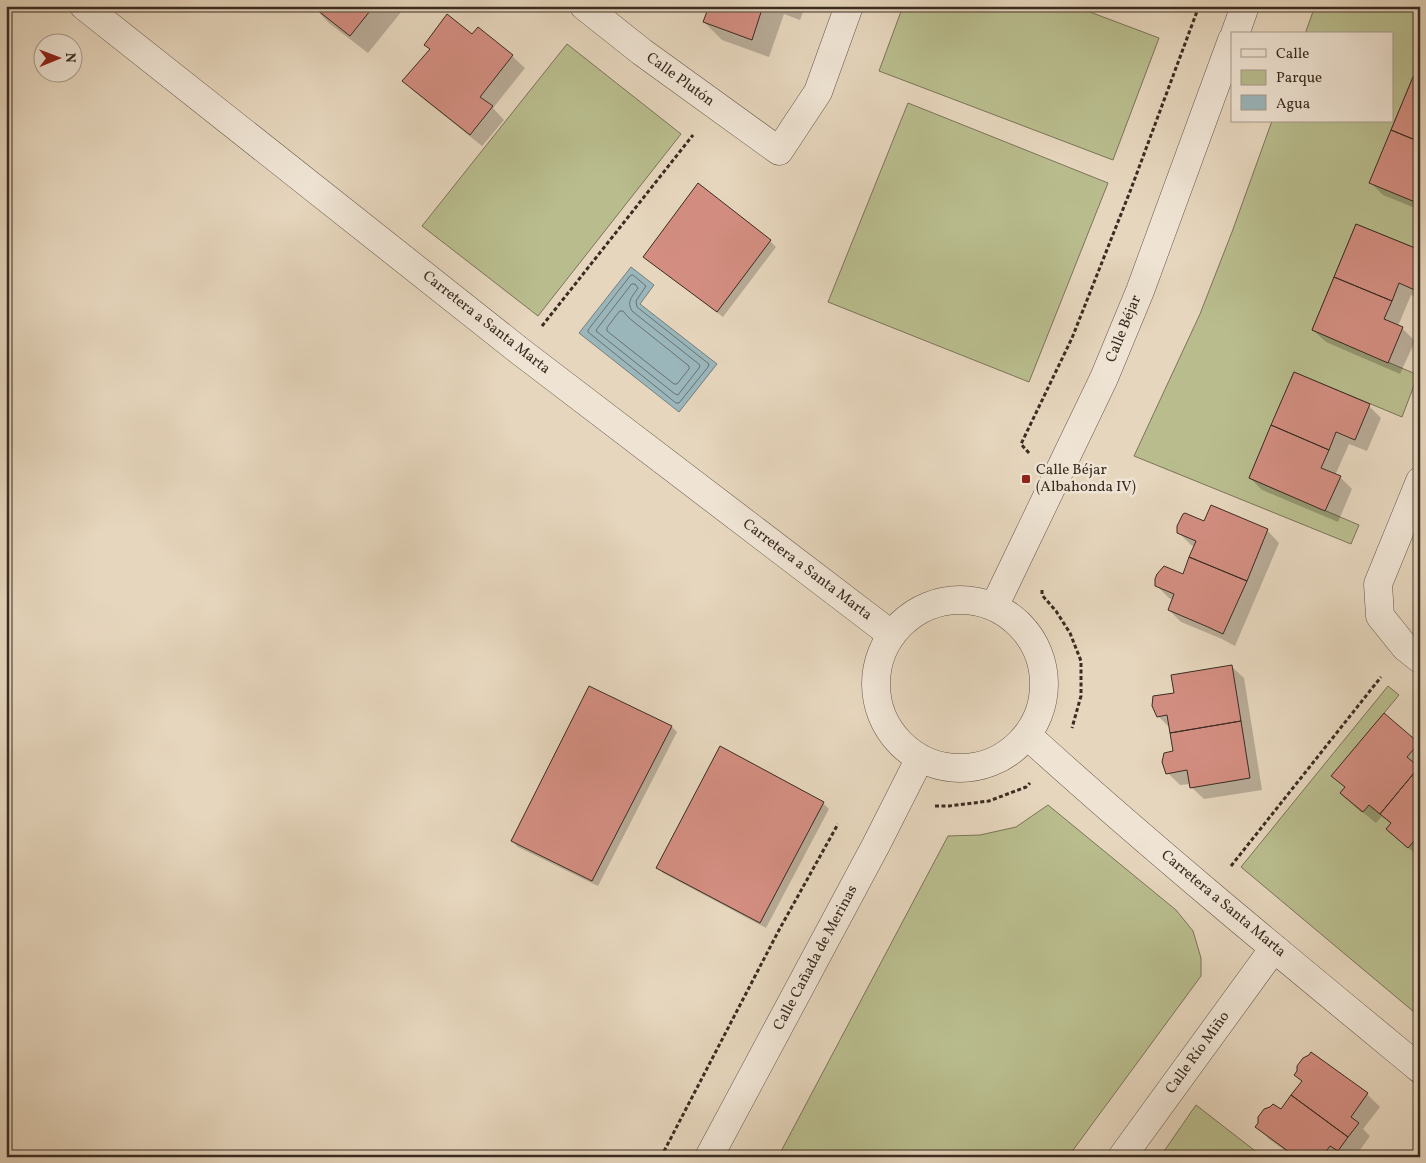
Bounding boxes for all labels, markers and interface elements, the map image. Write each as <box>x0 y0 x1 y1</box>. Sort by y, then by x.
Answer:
north arrow <box>32 32 82 82</box>
legend <box>1231 32 1394 122</box>
text: Calle <box>1276 44 1309 65</box>
street label: Calle Plutón <box>641 48 719 112</box>
text: N <box>60 53 79 63</box>
text: Parque <box>1276 68 1322 89</box>
text: Agua <box>1276 94 1310 115</box>
street label: Carretera a Santa Marta <box>418 266 554 380</box>
street label: Calle Béjar <box>1101 292 1147 366</box>
place label: Calle Béjar (Albahonda IV) <box>1036 460 1136 498</box>
marker: Calle Béjar (Albahonda IV) <box>1020 473 1032 485</box>
street label: Carretera a Santa Marta <box>738 514 876 626</box>
street label: Carretera a Santa Marta <box>1156 845 1290 963</box>
street label: Calle Cañada de Merinas <box>769 882 863 1034</box>
street label: Calle Río Miño <box>1161 1007 1235 1099</box>

